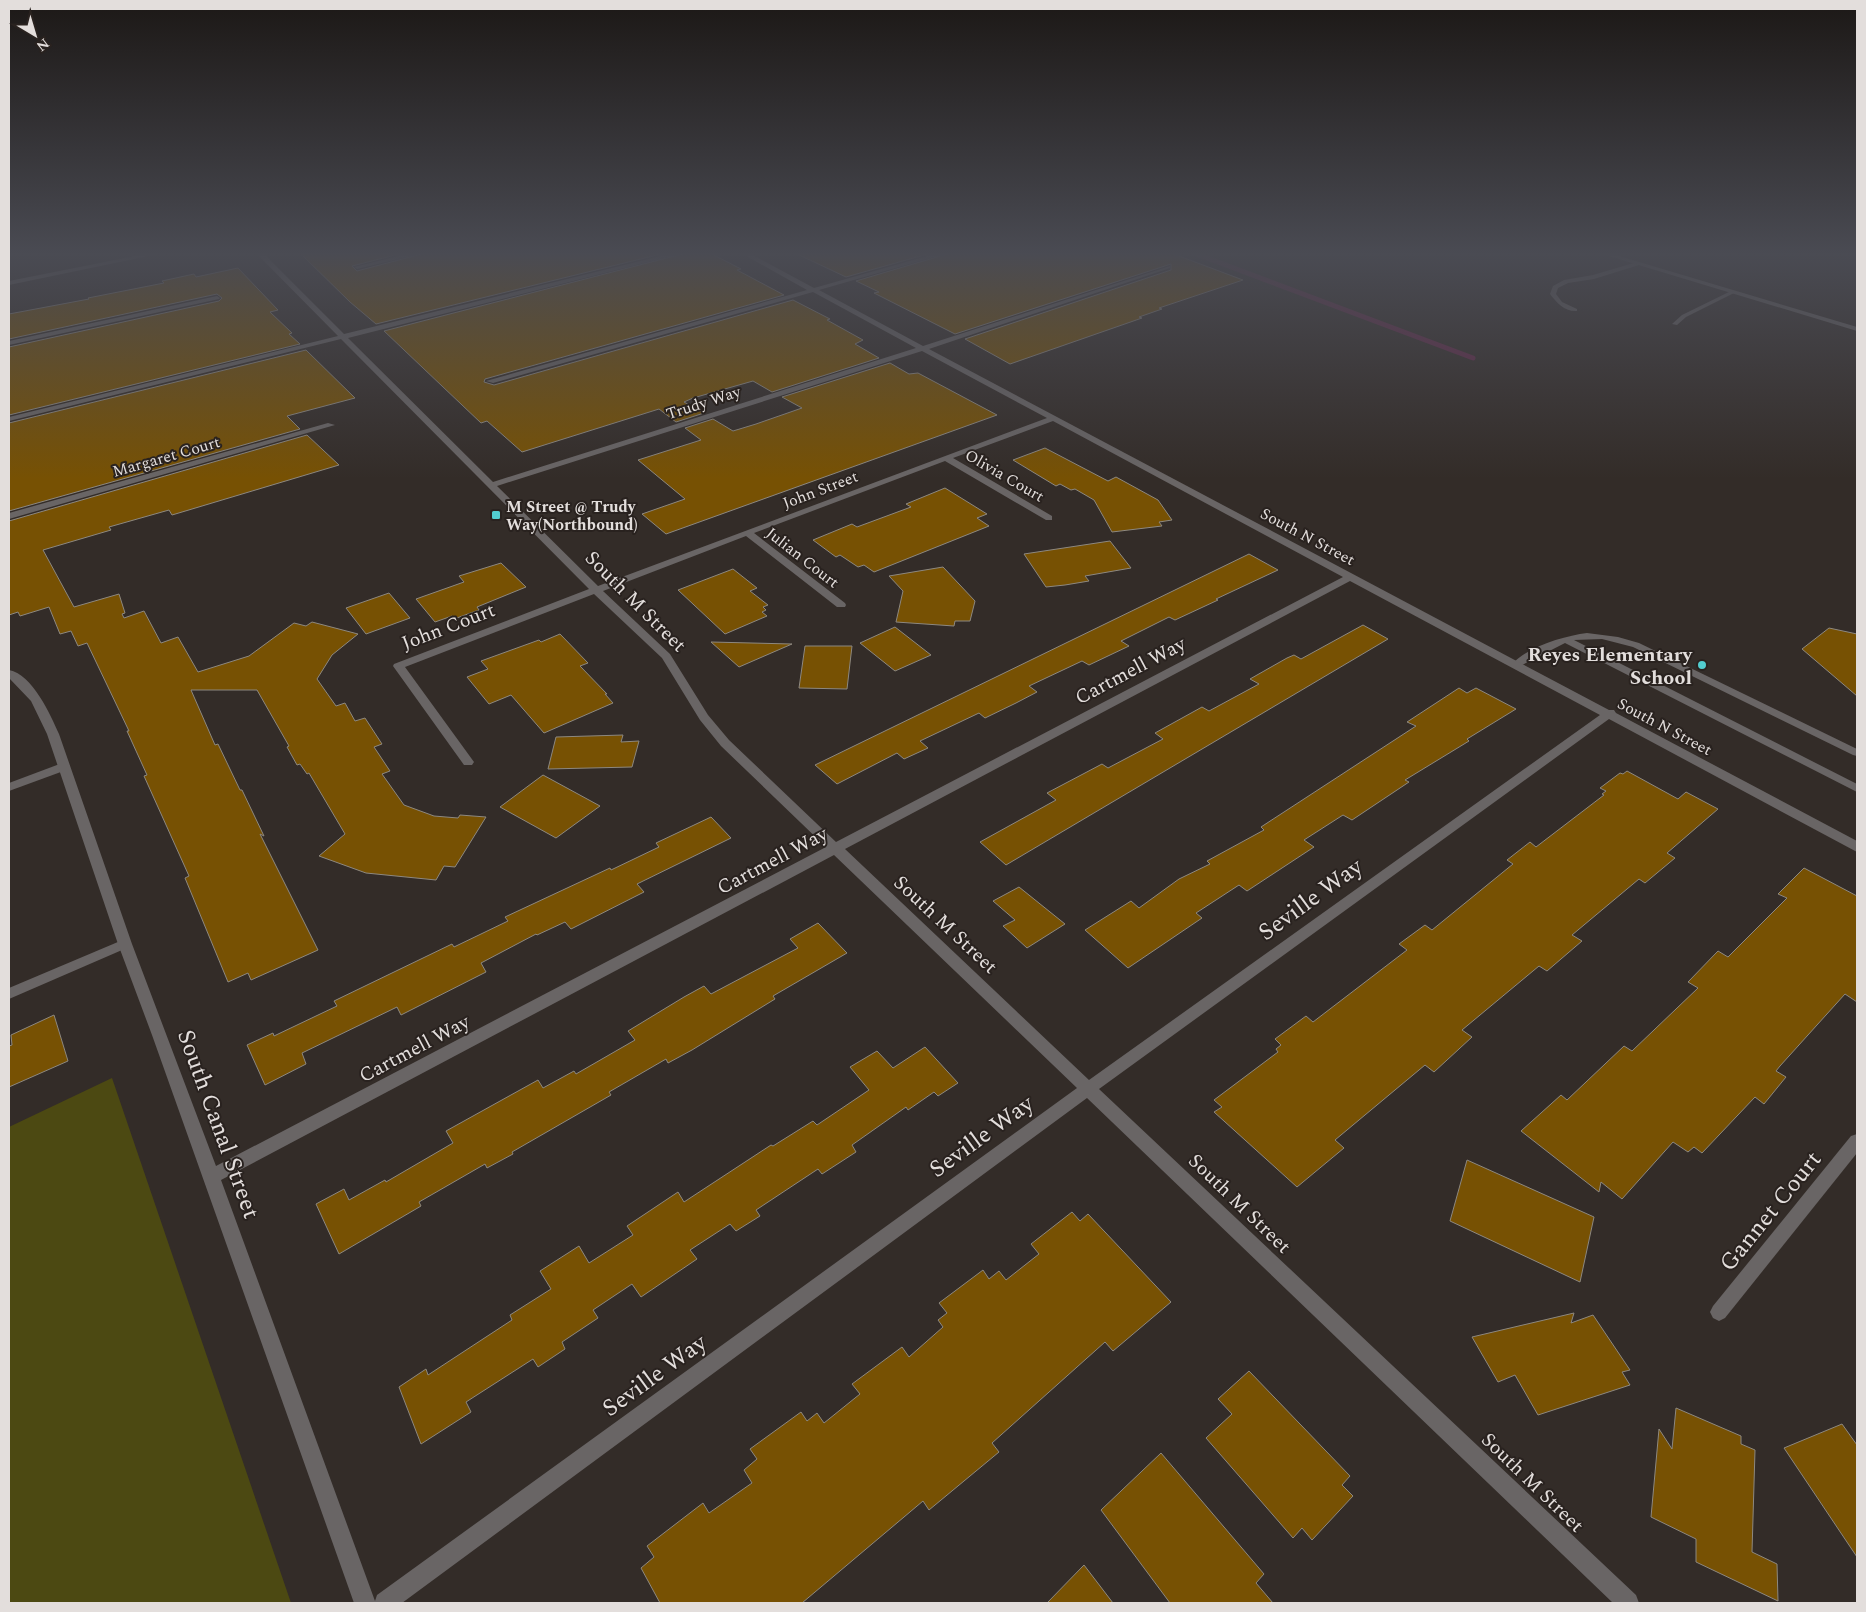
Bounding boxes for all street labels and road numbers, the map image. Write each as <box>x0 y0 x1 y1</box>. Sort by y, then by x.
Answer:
street label: Trudy Way <box>663 379 745 426</box>
street label: Margaret Court <box>110 430 223 484</box>
street label: Olivia Court <box>960 443 1049 509</box>
street label: John Street <box>779 464 862 515</box>
street label: South N Street <box>1256 502 1359 572</box>
street label: Julian Court <box>761 522 844 594</box>
street label: South M Street <box>578 544 693 659</box>
street label: John Court <box>397 595 500 659</box>
street label: Cartmell Way <box>1070 628 1192 713</box>
street label: South N Street <box>1613 692 1716 762</box>
street label: Cartmell Way <box>712 818 834 903</box>
street label: Seville Way <box>1251 849 1372 950</box>
street label: South M Street <box>886 868 1004 981</box>
street label: Cartmell Way <box>354 1006 476 1091</box>
street label: South Canal Street <box>167 1025 269 1224</box>
street label: Seville Way <box>922 1086 1043 1187</box>
street label: Gannet Court <box>1711 1144 1831 1280</box>
street label: South M Street <box>1181 1147 1298 1261</box>
street label: Seville Way <box>595 1325 716 1426</box>
street label: South M Street <box>1474 1426 1591 1540</box>

